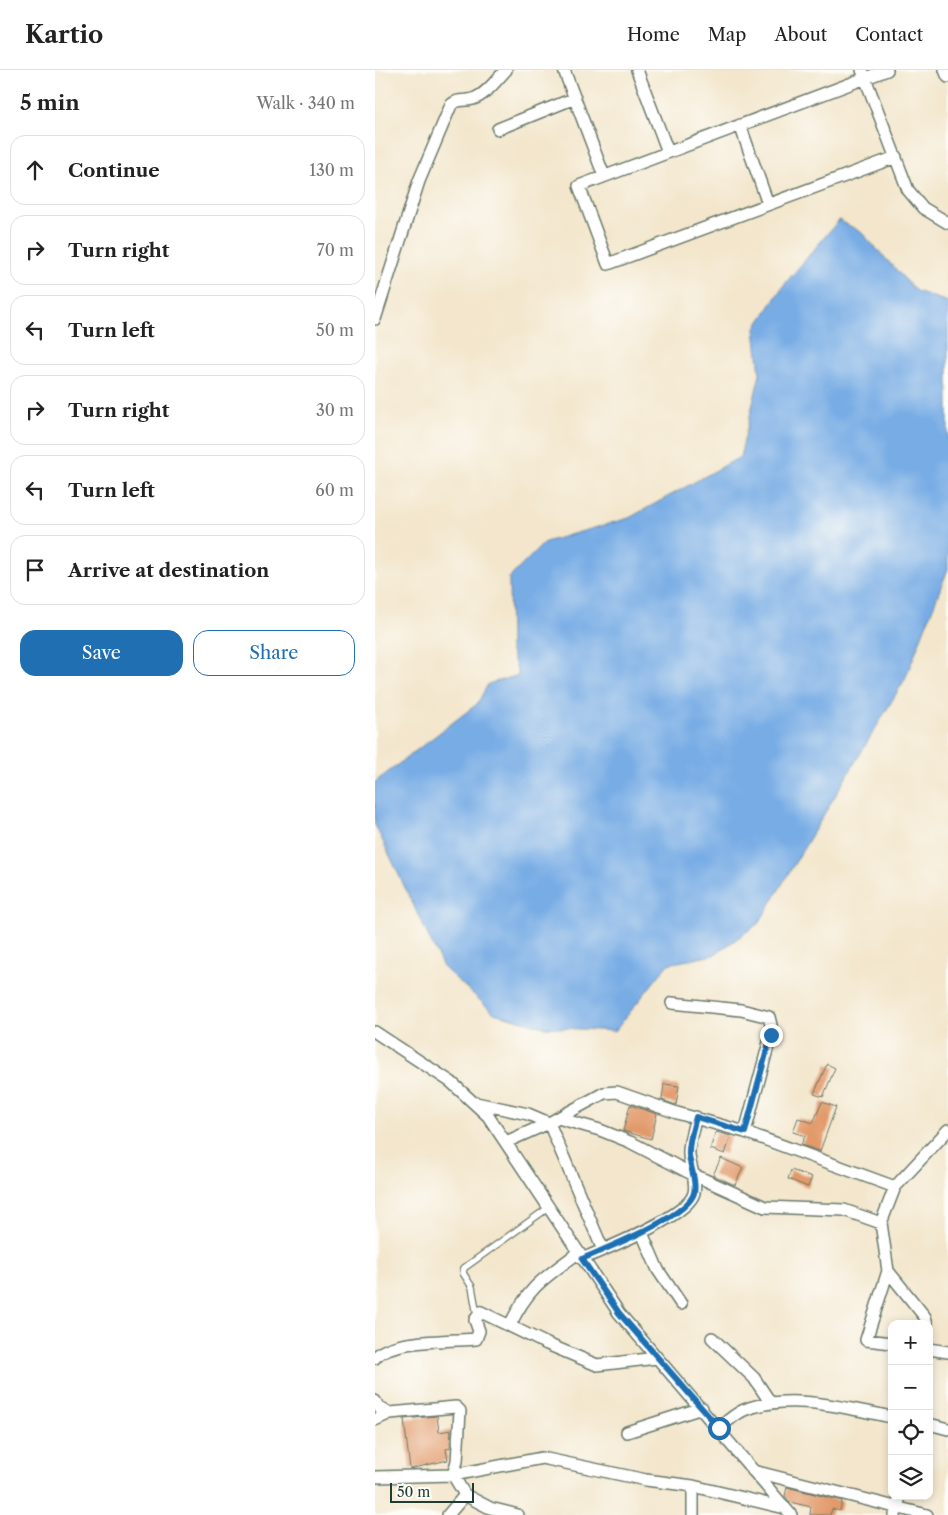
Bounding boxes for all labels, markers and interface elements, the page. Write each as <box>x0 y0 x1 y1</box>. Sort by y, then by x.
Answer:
text: Kartio <box>25 20 103 49</box>
text: Home <box>627 24 680 46</box>
text: Map <box>708 24 746 46</box>
text: About <box>774 24 827 46</box>
text: Contact <box>855 24 923 46</box>
text: 5 min <box>20 90 80 115</box>
text: Walk · 340 m <box>256 93 355 113</box>
icon: ahead <box>21 156 49 184</box>
text: Continue <box>68 159 160 182</box>
text: 130 m <box>309 160 354 180</box>
icon: right <box>21 236 49 264</box>
text: Turn right <box>68 239 169 262</box>
text: 70 m <box>317 240 354 260</box>
icon: left <box>21 316 49 344</box>
text: Turn left <box>68 319 155 342</box>
text: 50 m <box>316 320 354 340</box>
icon: right <box>21 396 49 424</box>
text: Turn right <box>68 399 169 422</box>
text: 30 m <box>316 400 354 420</box>
icon: left <box>21 476 49 504</box>
text: Turn left <box>68 479 155 502</box>
text: 60 m <box>315 480 354 500</box>
icon: arrive <box>21 556 49 584</box>
text: Arrive at destination <box>68 559 269 582</box>
button: Save <box>20 630 183 676</box>
button: Share <box>193 630 355 676</box>
route end <box>760 1024 783 1047</box>
map controls <box>888 1320 933 1500</box>
button: + <box>888 1320 933 1365</box>
button: − <box>888 1365 933 1410</box>
button: locate <box>888 1410 933 1455</box>
route start <box>708 1417 731 1440</box>
button: layers <box>888 1455 933 1500</box>
scale bar <box>390 1480 474 1503</box>
text: 50 m <box>397 1483 430 1501</box>

